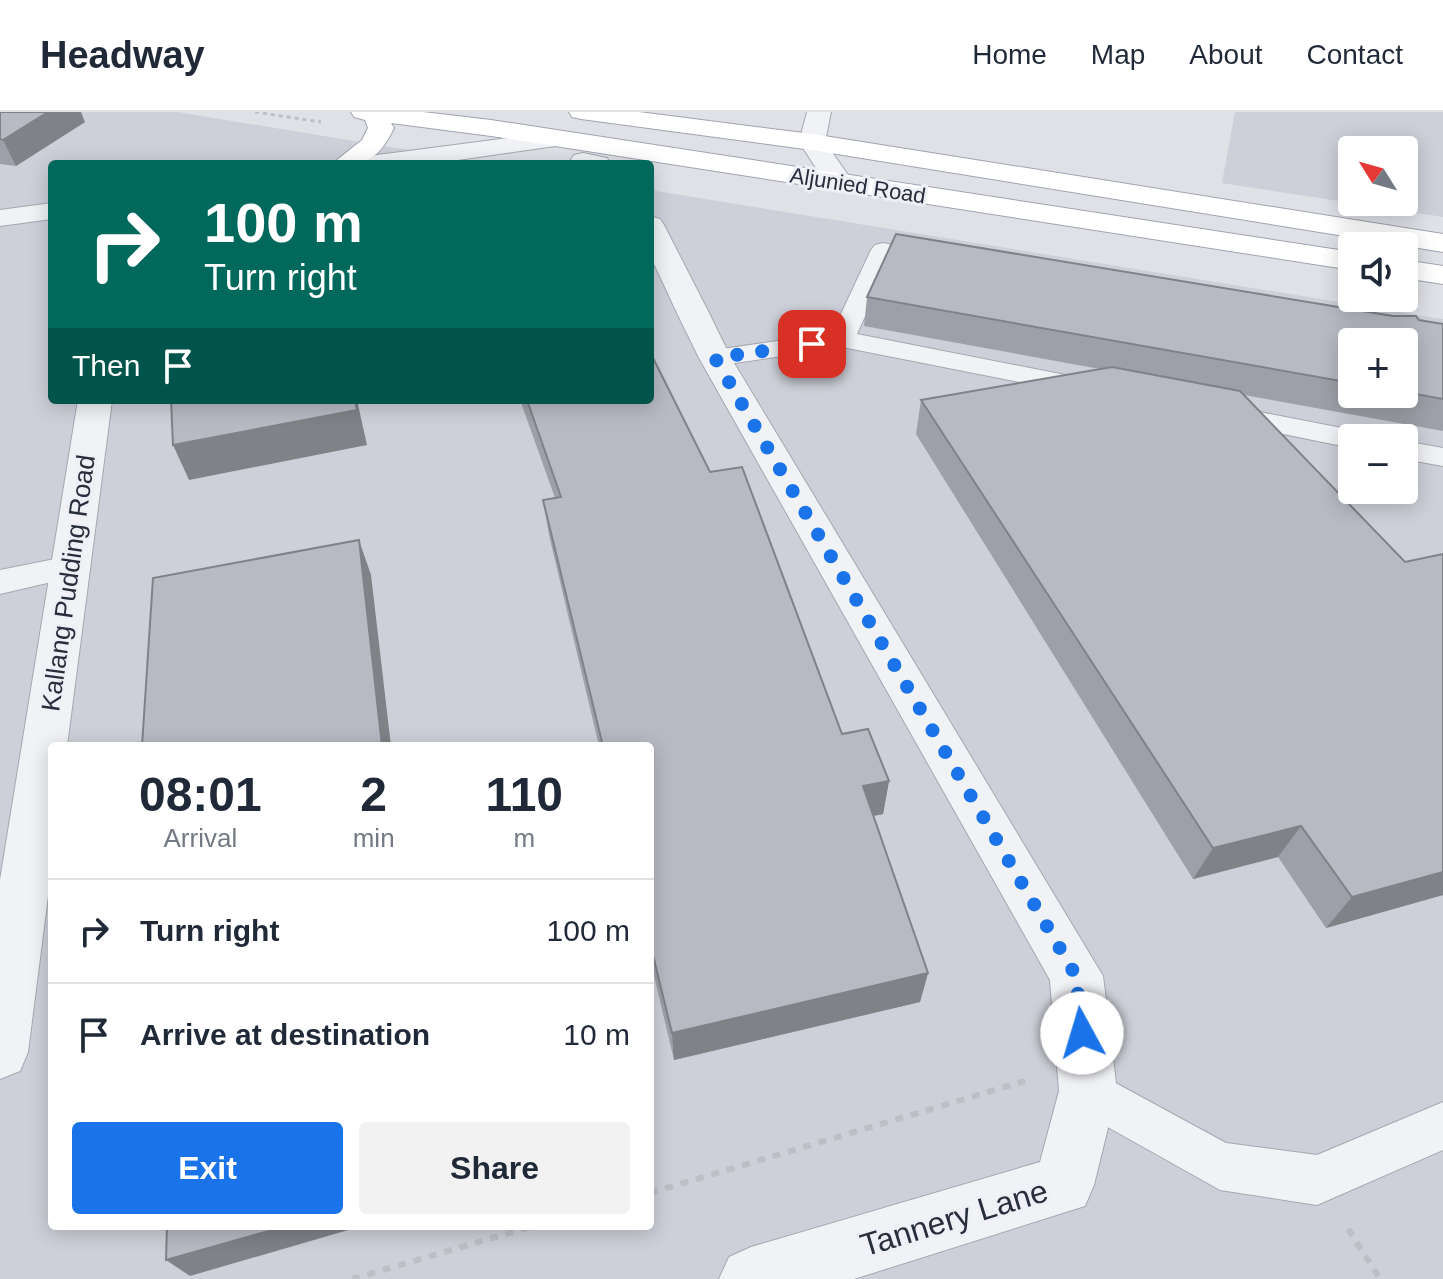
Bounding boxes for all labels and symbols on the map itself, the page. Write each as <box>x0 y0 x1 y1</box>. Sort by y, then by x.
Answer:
north arrow <box>1338 136 1418 216</box>
street label: Aljunied Road <box>788 162 928 209</box>
pin <box>778 310 846 378</box>
street label: Kallang Pudding Road <box>35 453 101 713</box>
position arrow <box>1040 991 1124 1075</box>
street label: Tannery Lane <box>856 1172 1052 1264</box>

